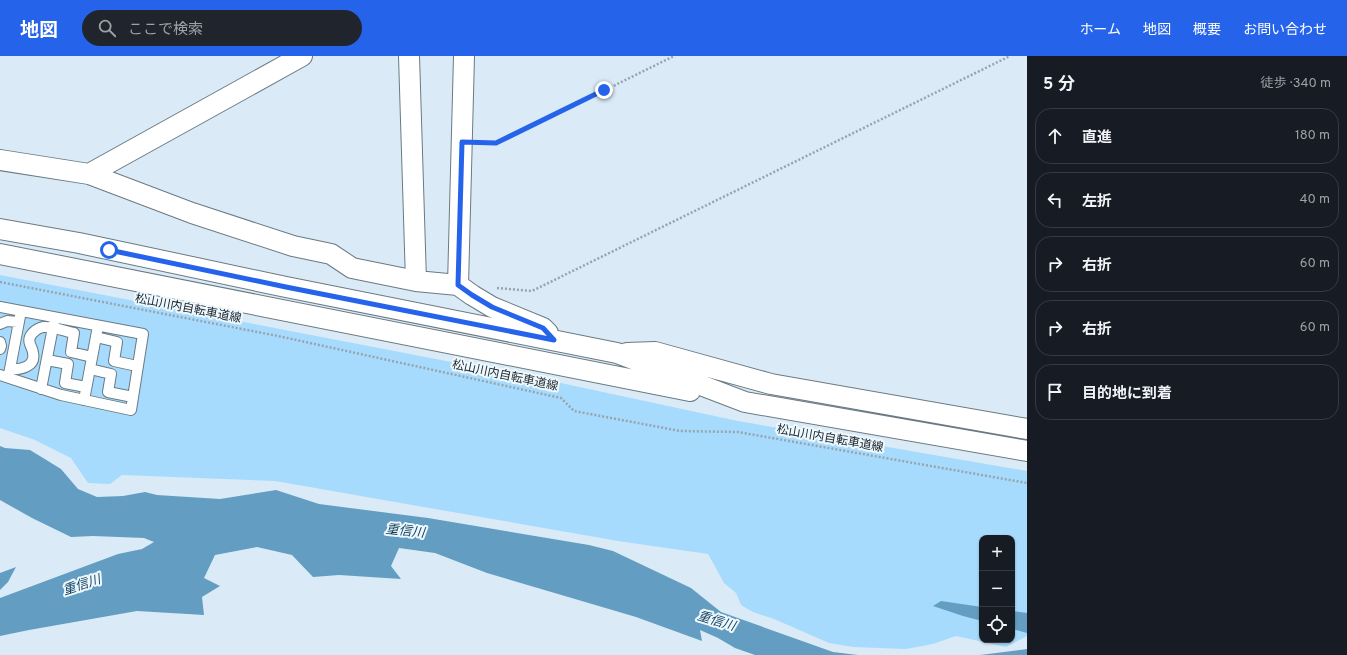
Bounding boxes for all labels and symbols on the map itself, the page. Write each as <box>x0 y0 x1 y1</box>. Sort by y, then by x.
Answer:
route end <box>595 81 613 99</box>
route start <box>100 241 118 259</box>
street label: 松山川内自転車道線 <box>133 291 243 327</box>
street label: 松山川内自転車道線 <box>451 357 559 395</box>
street label: 松山川内自転車道線 <box>775 422 885 456</box>
water label: 重信川 <box>385 522 427 542</box>
water label: 重信川 <box>61 572 105 600</box>
water label: 重信川 <box>695 609 739 636</box>

